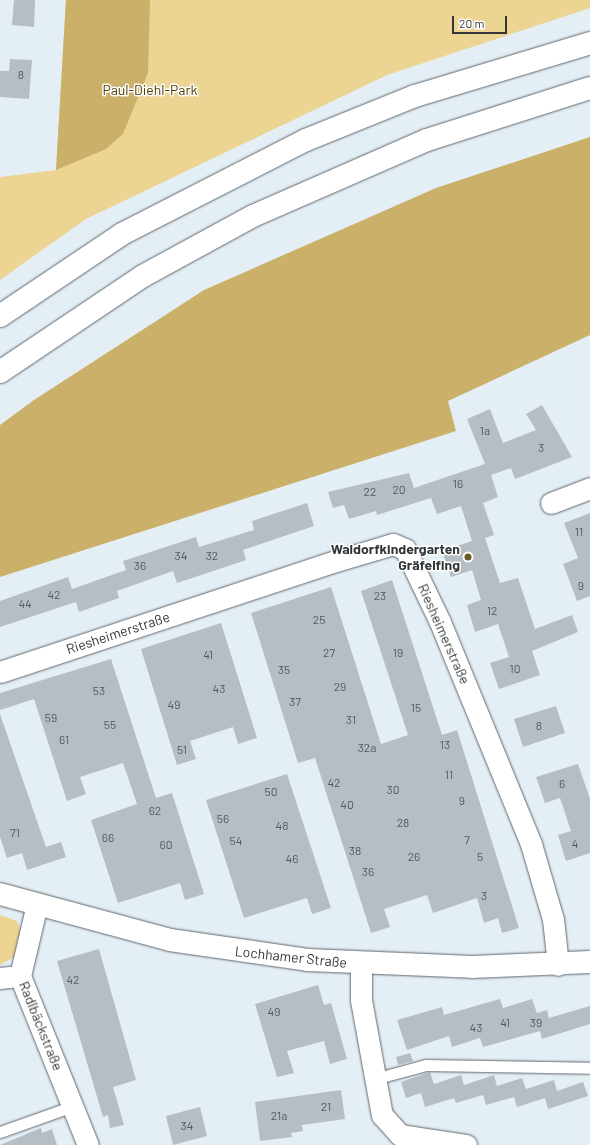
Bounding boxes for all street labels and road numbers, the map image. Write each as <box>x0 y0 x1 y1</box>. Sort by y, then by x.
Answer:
street label: Riesheimerstraße <box>414 581 474 687</box>
street label: Riesheimerstraße <box>64 608 172 658</box>
street label: Lochhamer Straße <box>234 943 348 971</box>
street label: Radlbäckstraße <box>15 979 67 1073</box>

